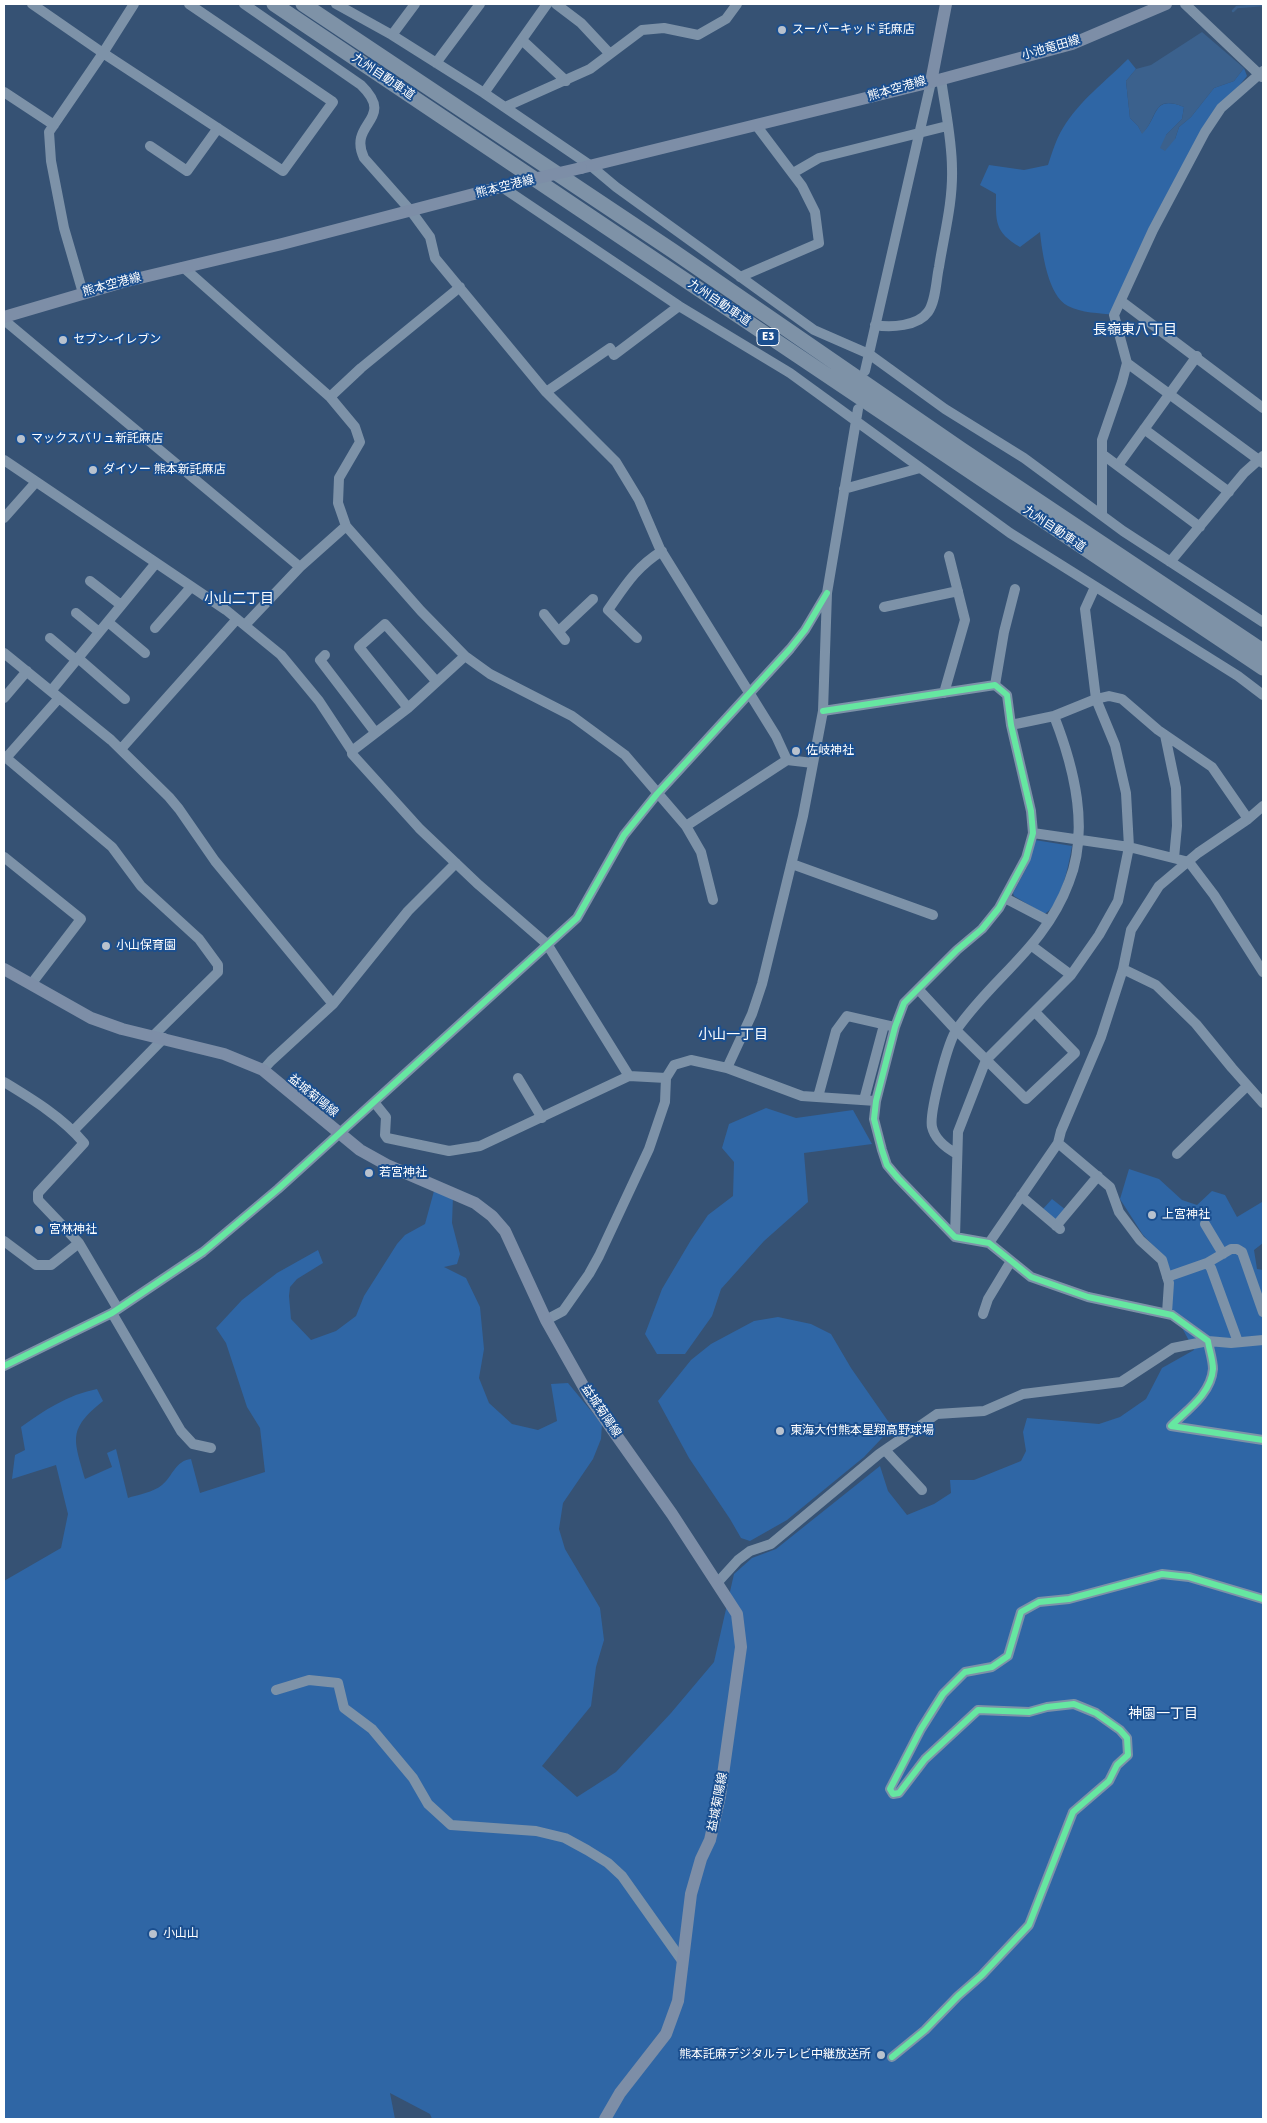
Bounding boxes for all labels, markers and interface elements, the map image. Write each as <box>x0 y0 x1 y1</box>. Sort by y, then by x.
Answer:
place label: スーパーキッド 託麻店 <box>792 23 915 37</box>
marker: スーパーキッド 託麻店 <box>776 24 788 36</box>
street label: 小池竜田線 <box>1020 33 1082 63</box>
street label: 九州自動車道 <box>349 51 417 103</box>
street label: 熊本空港線 <box>866 74 928 104</box>
street label: 熊本空港線 <box>474 173 536 201</box>
street label: 熊本空港線 <box>81 270 143 300</box>
street label: 九州自動車道 <box>685 277 753 329</box>
district label: 長嶺東八丁目 <box>1093 322 1177 338</box>
road number: E3 <box>757 328 779 346</box>
place label: セブン-イレブン <box>73 333 161 347</box>
marker: セブン-イレブン <box>57 334 69 346</box>
place label: マックスバリュ新託麻店 <box>31 432 163 446</box>
marker: マックスバリュ新託麻店 <box>15 433 27 445</box>
place label: ダイソー 熊本新託麻店 <box>103 463 226 477</box>
marker: ダイソー 熊本新託麻店 <box>87 464 99 476</box>
street label: 九州自動車道 <box>1020 503 1088 555</box>
district label: 小山二丁目 <box>204 591 274 607</box>
place label: 佐岐神社 <box>806 744 854 758</box>
marker: 佐岐神社 <box>790 745 802 757</box>
place label: 小山保育園 <box>116 939 176 953</box>
marker: 小山保育園 <box>100 940 112 952</box>
district label: 小山一丁目 <box>698 1027 768 1043</box>
street label: 益城菊陽線 <box>285 1072 341 1120</box>
place label: 若宮神社 <box>379 1166 427 1180</box>
marker: 若宮神社 <box>363 1167 375 1179</box>
place label: 上宮神社 <box>1162 1208 1210 1222</box>
marker: 上宮神社 <box>1146 1209 1158 1221</box>
place label: 宮林神社 <box>49 1223 97 1237</box>
marker: 宮林神社 <box>33 1224 45 1236</box>
street label: 益城菊陽線 <box>578 1382 624 1440</box>
place label: 東海大付熊本星翔高野球場 <box>790 1424 934 1438</box>
marker: 東海大付熊本星翔高野球場 <box>774 1425 786 1437</box>
district label: 神園一丁目 <box>1128 1706 1198 1722</box>
street label: 益城菊陽線 <box>705 1771 731 1833</box>
place label: 小山山 <box>163 1927 199 1941</box>
marker: 小山山 <box>147 1928 159 1940</box>
place label: 熊本託麻デジタルテレビ中継放送所 <box>679 2048 871 2062</box>
marker: 熊本託麻デジタルテレビ中継放送所 <box>875 2049 887 2061</box>

